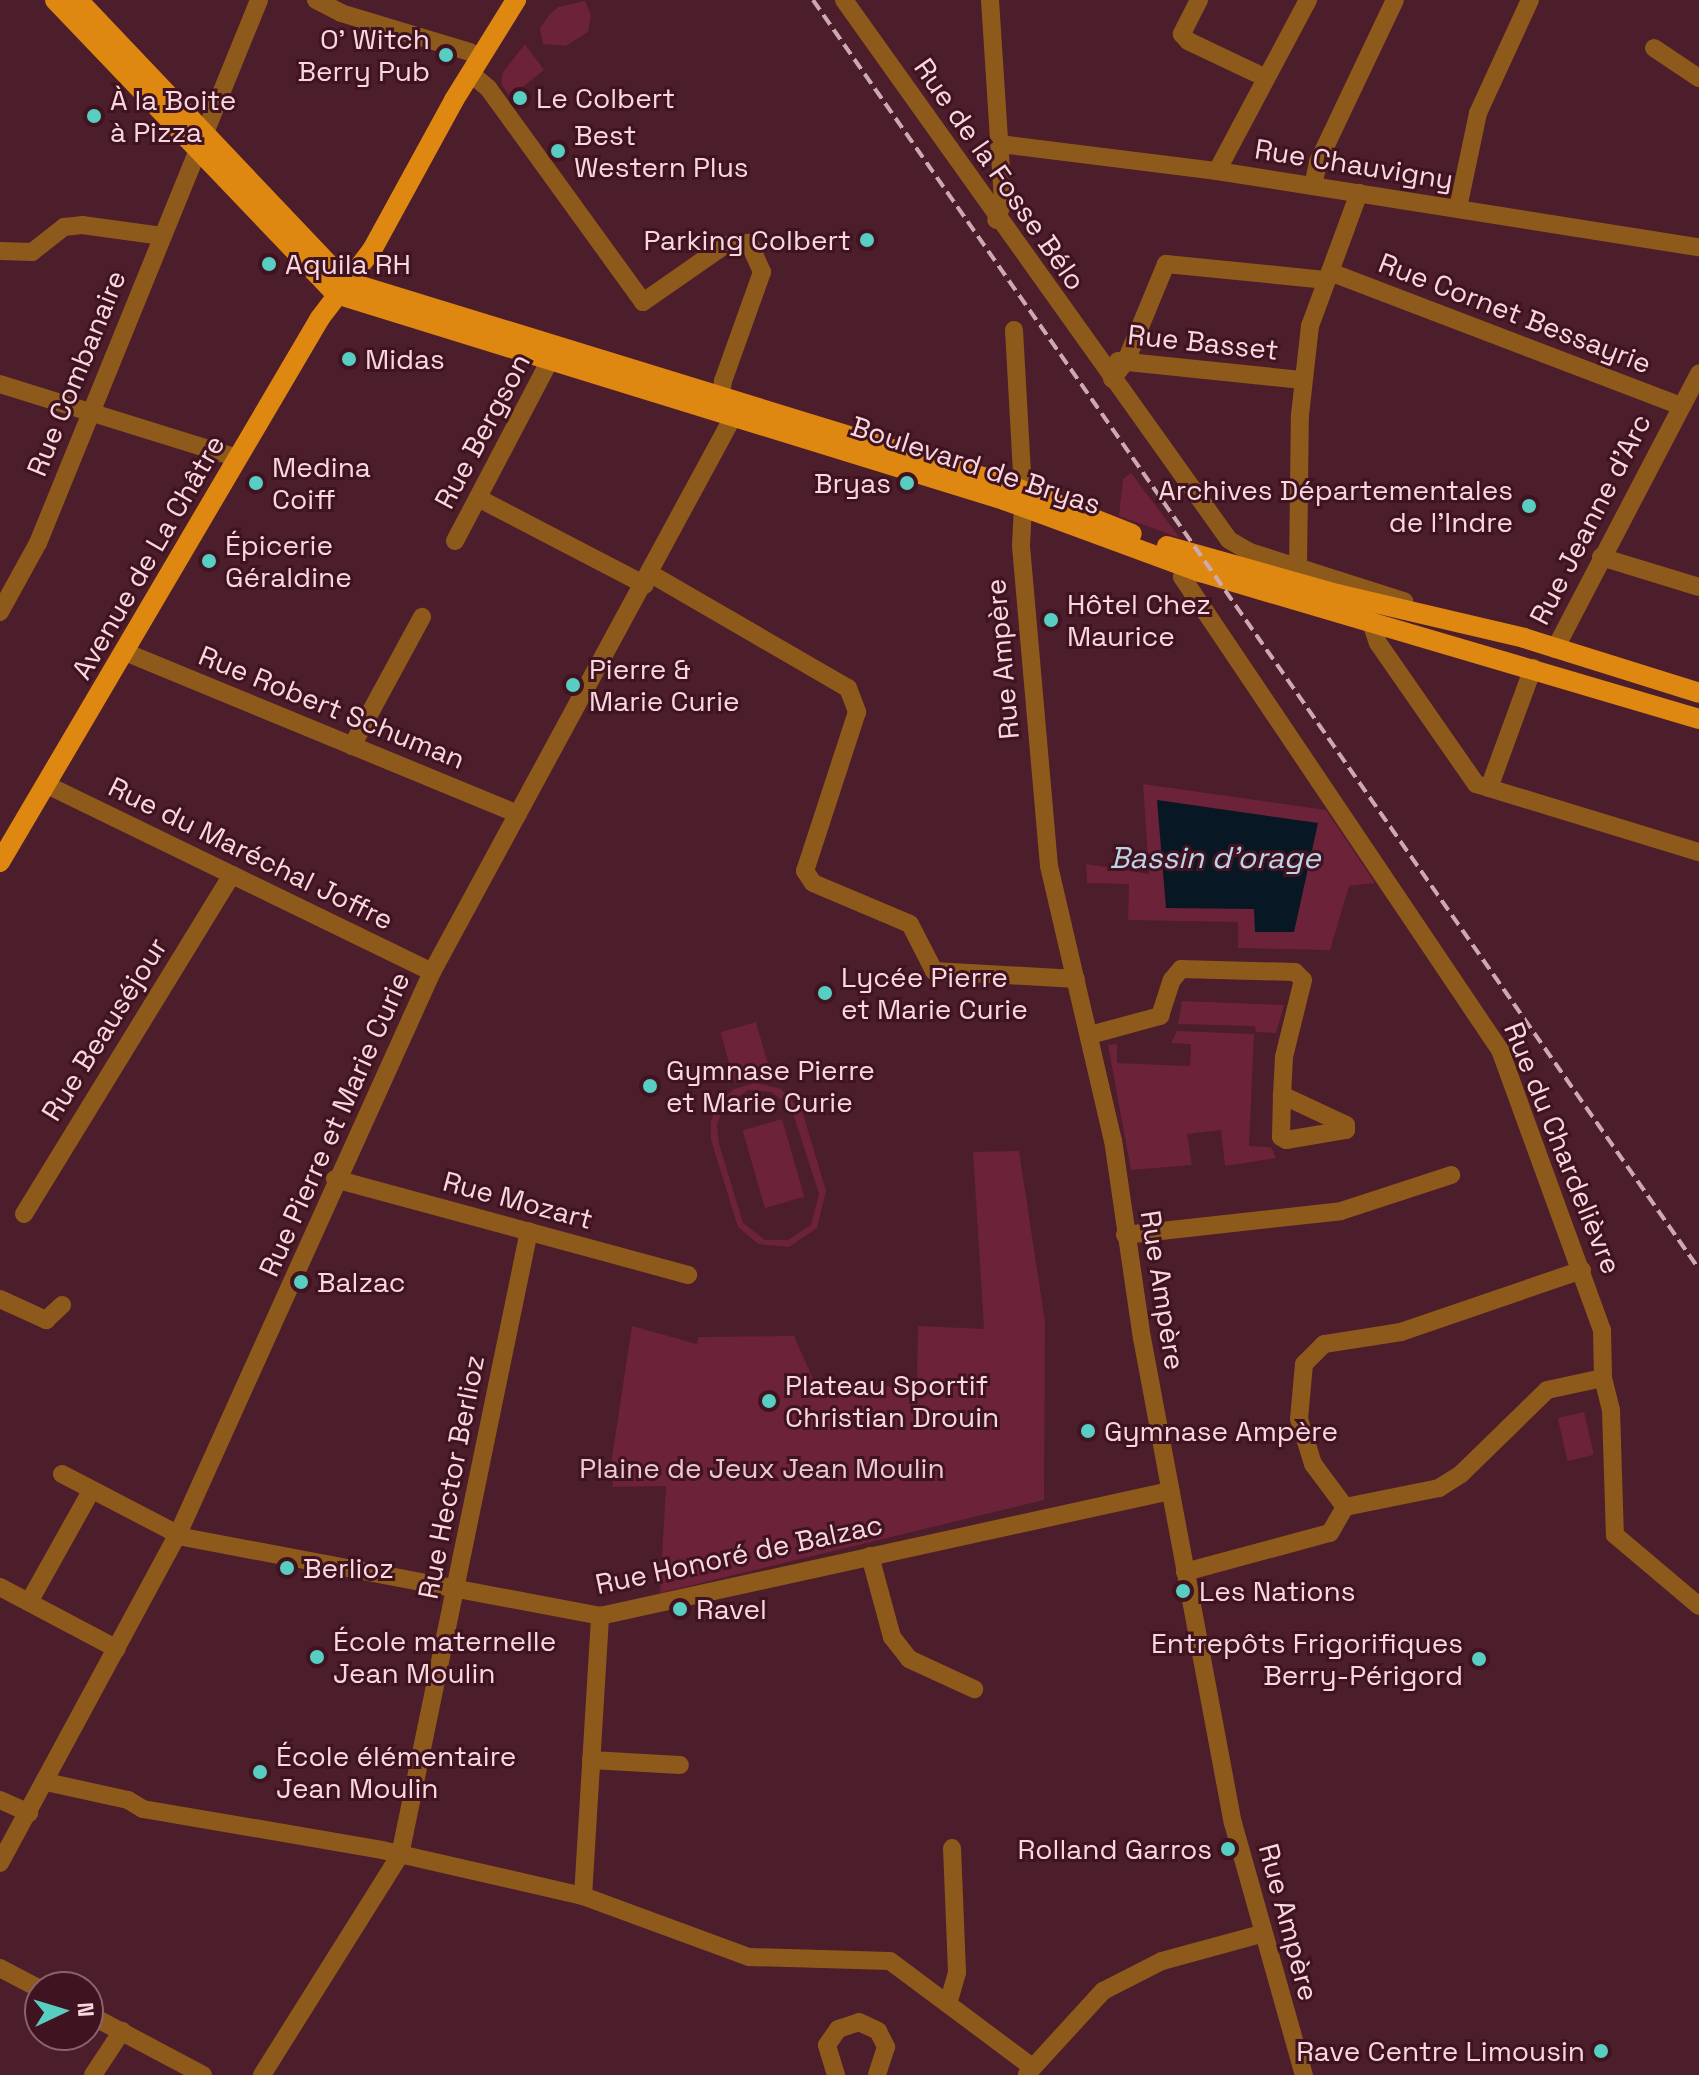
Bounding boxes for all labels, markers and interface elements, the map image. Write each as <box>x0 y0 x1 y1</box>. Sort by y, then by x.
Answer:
place label: O' Witch Berry Pub <box>297 22 430 88</box>
marker: O' Witch Berry Pub <box>437 46 455 64</box>
street label: Rue de la Fosse Bélo <box>907 52 1093 296</box>
place label: Le Colbert <box>536 81 675 115</box>
place label: À la Boite à Pizza <box>110 83 237 149</box>
marker: Le Colbert <box>511 89 529 107</box>
marker: À la Boite à Pizza <box>85 107 103 125</box>
place label: Best Western Plus <box>574 118 749 184</box>
street label: Rue Chauvigny <box>1252 132 1456 196</box>
marker: Best Western Plus <box>549 142 567 160</box>
place label: Parking Colbert <box>643 223 851 257</box>
marker: Parking Colbert <box>858 231 876 249</box>
street label: Rue Cornet Bessayrie <box>1374 246 1656 380</box>
place label: Aquila RH <box>285 247 411 281</box>
marker: Aquila RH <box>260 255 278 273</box>
street label: Rue Combanaire <box>19 265 133 481</box>
street label: Rue Basset <box>1126 317 1280 367</box>
place label: Midas <box>365 342 445 376</box>
street label: Rue Bergson <box>427 348 537 514</box>
marker: Midas <box>340 350 358 368</box>
street label: Rue Jeanne d'Arc <box>1522 408 1658 630</box>
street label: Boulevard de Bryas <box>847 409 1105 521</box>
street label: Avenue de La Châtre <box>64 429 232 685</box>
place label: Medina Coiff <box>272 450 371 516</box>
place label: Bryas <box>814 466 891 500</box>
place label: Archives Départementales de l'Indre <box>1158 473 1513 539</box>
marker: Medina Coiff <box>247 474 265 492</box>
marker: Bryas <box>898 474 916 492</box>
marker: Archives Départementales de l'Indre <box>1520 497 1538 515</box>
place label: Épicerie Géraldine <box>225 528 352 594</box>
marker: Épicerie Géraldine <box>200 552 218 570</box>
street label: Rue Ampère <box>978 577 1026 741</box>
place label: Hôtel Chez Maurice <box>1067 587 1211 653</box>
marker: Hôtel Chez Maurice <box>1042 611 1060 629</box>
street label: Rue Robert Schuman <box>194 638 470 776</box>
place label: Pierre & Marie Curie <box>589 652 740 718</box>
marker: Pierre & Marie Curie <box>564 676 582 694</box>
street label: Rue du Maréchal Joffre <box>103 769 399 937</box>
water label: Bassin d'orage <box>1109 840 1321 876</box>
street label: Rue Beauséjour <box>34 931 174 1127</box>
place label: Lycée Pierre et Marie Curie <box>841 960 1028 1026</box>
street label: Rue Pierre et Marie Curie <box>252 966 416 1282</box>
marker: Lycée Pierre et Marie Curie <box>816 984 834 1002</box>
street label: Rue du Chardelièvre <box>1497 1017 1629 1279</box>
place label: Gymnase Pierre et Marie Curie <box>666 1053 875 1119</box>
marker: Gymnase Pierre et Marie Curie <box>641 1077 659 1095</box>
street label: Rue Mozart <box>439 1164 597 1236</box>
street label: Rue Ampère <box>1134 1208 1192 1372</box>
place label: Balzac <box>317 1265 405 1299</box>
marker: Balzac <box>292 1273 310 1291</box>
street label: Rue Hector Berlioz <box>411 1352 491 1602</box>
place label: Plateau Sportif Christian Drouin <box>785 1368 999 1434</box>
marker: Plateau Sportif Christian Drouin <box>760 1392 778 1410</box>
place label: Gymnase Ampère <box>1104 1414 1338 1448</box>
marker: Gymnase Ampère <box>1079 1422 1097 1440</box>
park label: Plaine de Jeux Jean Moulin <box>579 1451 945 1485</box>
street label: Rue Honoré de Balzac <box>592 1507 886 1601</box>
place label: Berlioz <box>303 1551 394 1585</box>
marker: Berlioz <box>278 1559 296 1577</box>
place label: Les Nations <box>1199 1574 1355 1608</box>
marker: Les Nations <box>1174 1582 1192 1600</box>
place label: Ravel <box>696 1592 767 1626</box>
marker: Ravel <box>671 1600 689 1618</box>
place label: École maternelle Jean Moulin <box>333 1624 556 1690</box>
place label: Entrepôts Frigorifiques Berry-Périgord <box>1151 1626 1463 1692</box>
marker: École maternelle Jean Moulin <box>308 1648 326 1666</box>
marker: Entrepôts Frigorifiques Berry-Périgord <box>1470 1650 1488 1668</box>
place label: École élémentaire Jean Moulin <box>276 1739 516 1805</box>
marker: École élémentaire Jean Moulin <box>251 1763 269 1781</box>
place label: Rolland Garros <box>1018 1832 1212 1866</box>
marker: Rolland Garros <box>1219 1840 1237 1858</box>
street label: Rue Ampère <box>1252 1840 1326 2004</box>
north arrow <box>24 1971 104 2051</box>
text: N <box>71 2001 100 2018</box>
place label: Rave Centre Limousin <box>1296 2034 1585 2068</box>
marker: Rave Centre Limousin <box>1592 2042 1610 2060</box>

